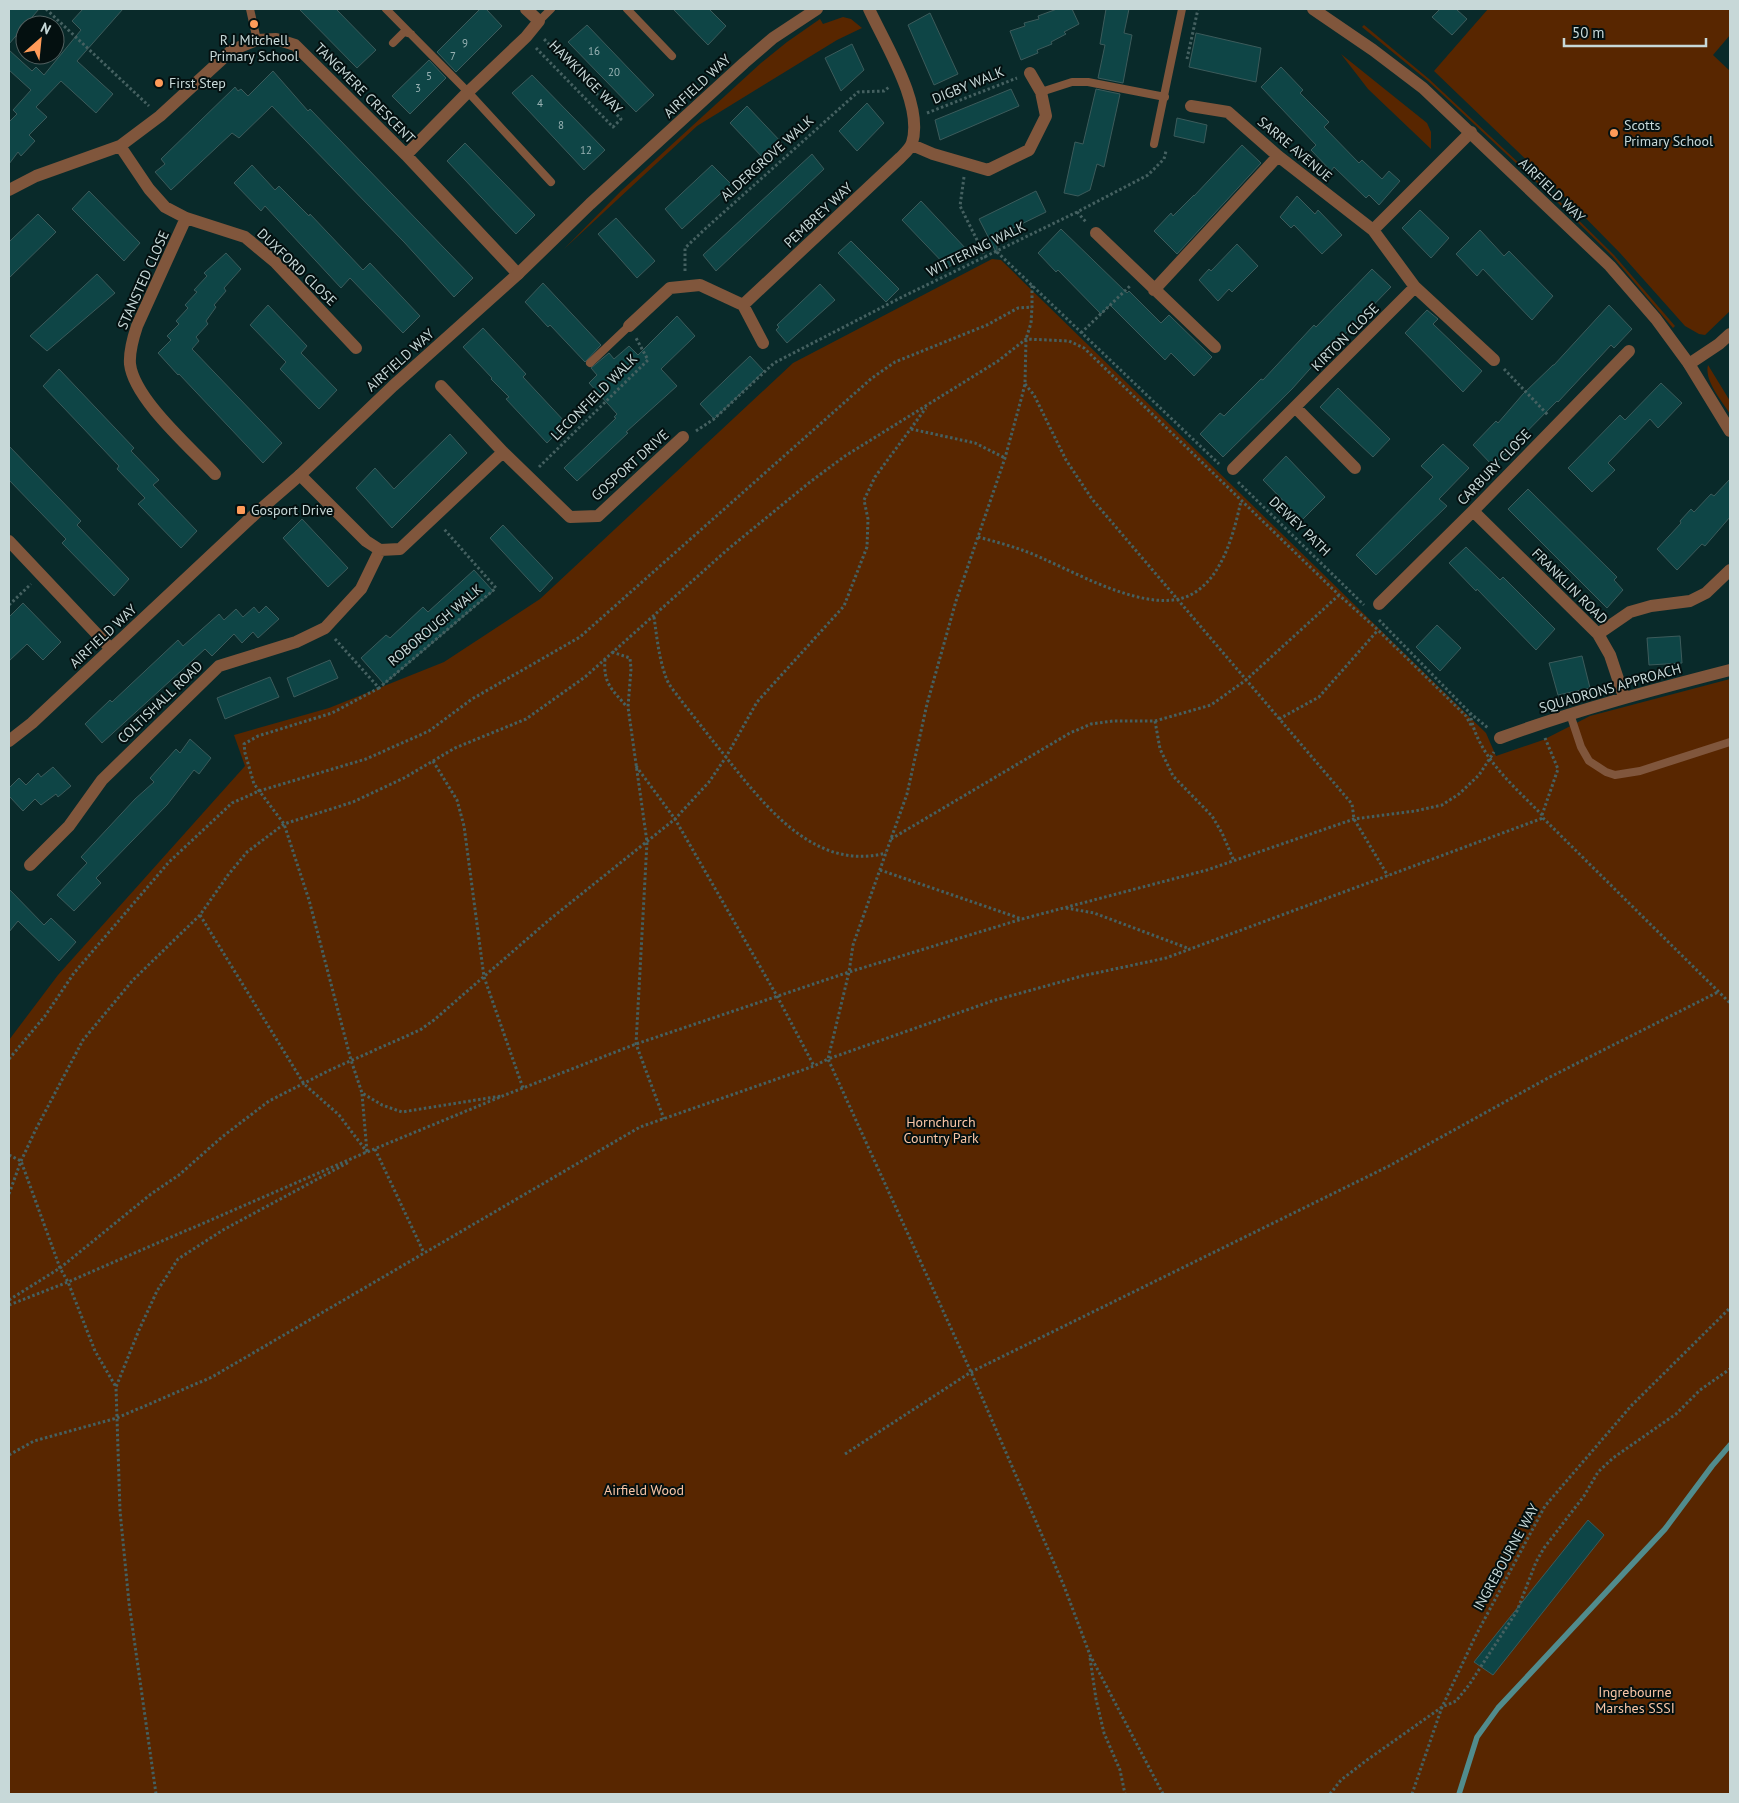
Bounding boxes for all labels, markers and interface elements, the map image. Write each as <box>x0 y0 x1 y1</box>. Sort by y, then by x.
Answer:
north arrow <box>15 15 65 65</box>
scale bar <box>1564 15 1706 47</box>
text: N <box>38 18 54 39</box>
marker: R J Mitchell Primary School <box>248 18 260 30</box>
text: 50 m <box>1572 23 1605 42</box>
place label: R J Mitchell Primary School <box>209 31 299 65</box>
house number: 9 <box>462 36 468 50</box>
street label: HAWKINGE WAY <box>545 36 627 118</box>
street label: TANGMERE CRESCENT <box>311 39 419 147</box>
house number: 16 <box>588 44 600 58</box>
house number: 7 <box>450 49 456 63</box>
street label: AIRFIELD WAY <box>660 50 735 122</box>
street label: DIGBY WALK <box>929 62 1007 108</box>
house number: 20 <box>608 65 620 79</box>
house number: 5 <box>426 69 432 83</box>
place label: First Step <box>169 74 226 92</box>
marker: First Step <box>153 77 165 89</box>
house number: 3 <box>415 81 421 95</box>
house number: 4 <box>537 96 543 110</box>
street label: ALDERGROVE WALK <box>717 111 818 205</box>
street label: SARRE AVENUE <box>1254 112 1336 186</box>
place label: Scotts Primary School <box>1624 116 1713 150</box>
house number: 8 <box>558 118 564 132</box>
marker: Scotts Primary School <box>1608 127 1620 139</box>
house number: 12 <box>580 143 592 157</box>
street label: AIRFIELD WAY <box>1515 154 1589 226</box>
street label: PEMBREY WAY <box>780 178 856 251</box>
street label: WITTERING WALK <box>924 217 1029 281</box>
street label: DUXFORD CLOSE <box>253 224 341 310</box>
street label: STANSTED CLOSE <box>113 228 173 332</box>
street label: KIRTON CLOSE <box>1307 299 1383 375</box>
street label: AIRFIELD WAY <box>362 325 438 395</box>
street label: LECONFIELD WALK <box>547 350 641 444</box>
street label: GOSPORT DRIVE <box>587 425 673 505</box>
street label: CARBURY CLOSE <box>1453 425 1535 509</box>
street label: DEWEY PATH <box>1266 492 1334 560</box>
place label: Gosport Drive <box>251 501 333 519</box>
marker: Gosport Drive <box>235 504 247 516</box>
street label: FRANKLIN ROAD <box>1528 544 1612 628</box>
street label: ROBOROUGH WALK <box>384 580 486 670</box>
street label: AIRFIELD WAY <box>66 600 141 672</box>
street label: COLTISHALL ROAD <box>114 657 206 747</box>
street label: SQUADRONS APPROACH <box>1537 659 1683 717</box>
park label: Hornchurch Country Park <box>903 1113 979 1147</box>
park label: Airfield Wood <box>604 1481 684 1499</box>
street label: INGREBOURNE WAY <box>1469 1500 1543 1614</box>
park label: Ingrebourne Marshes SSSI <box>1595 1683 1675 1717</box>

